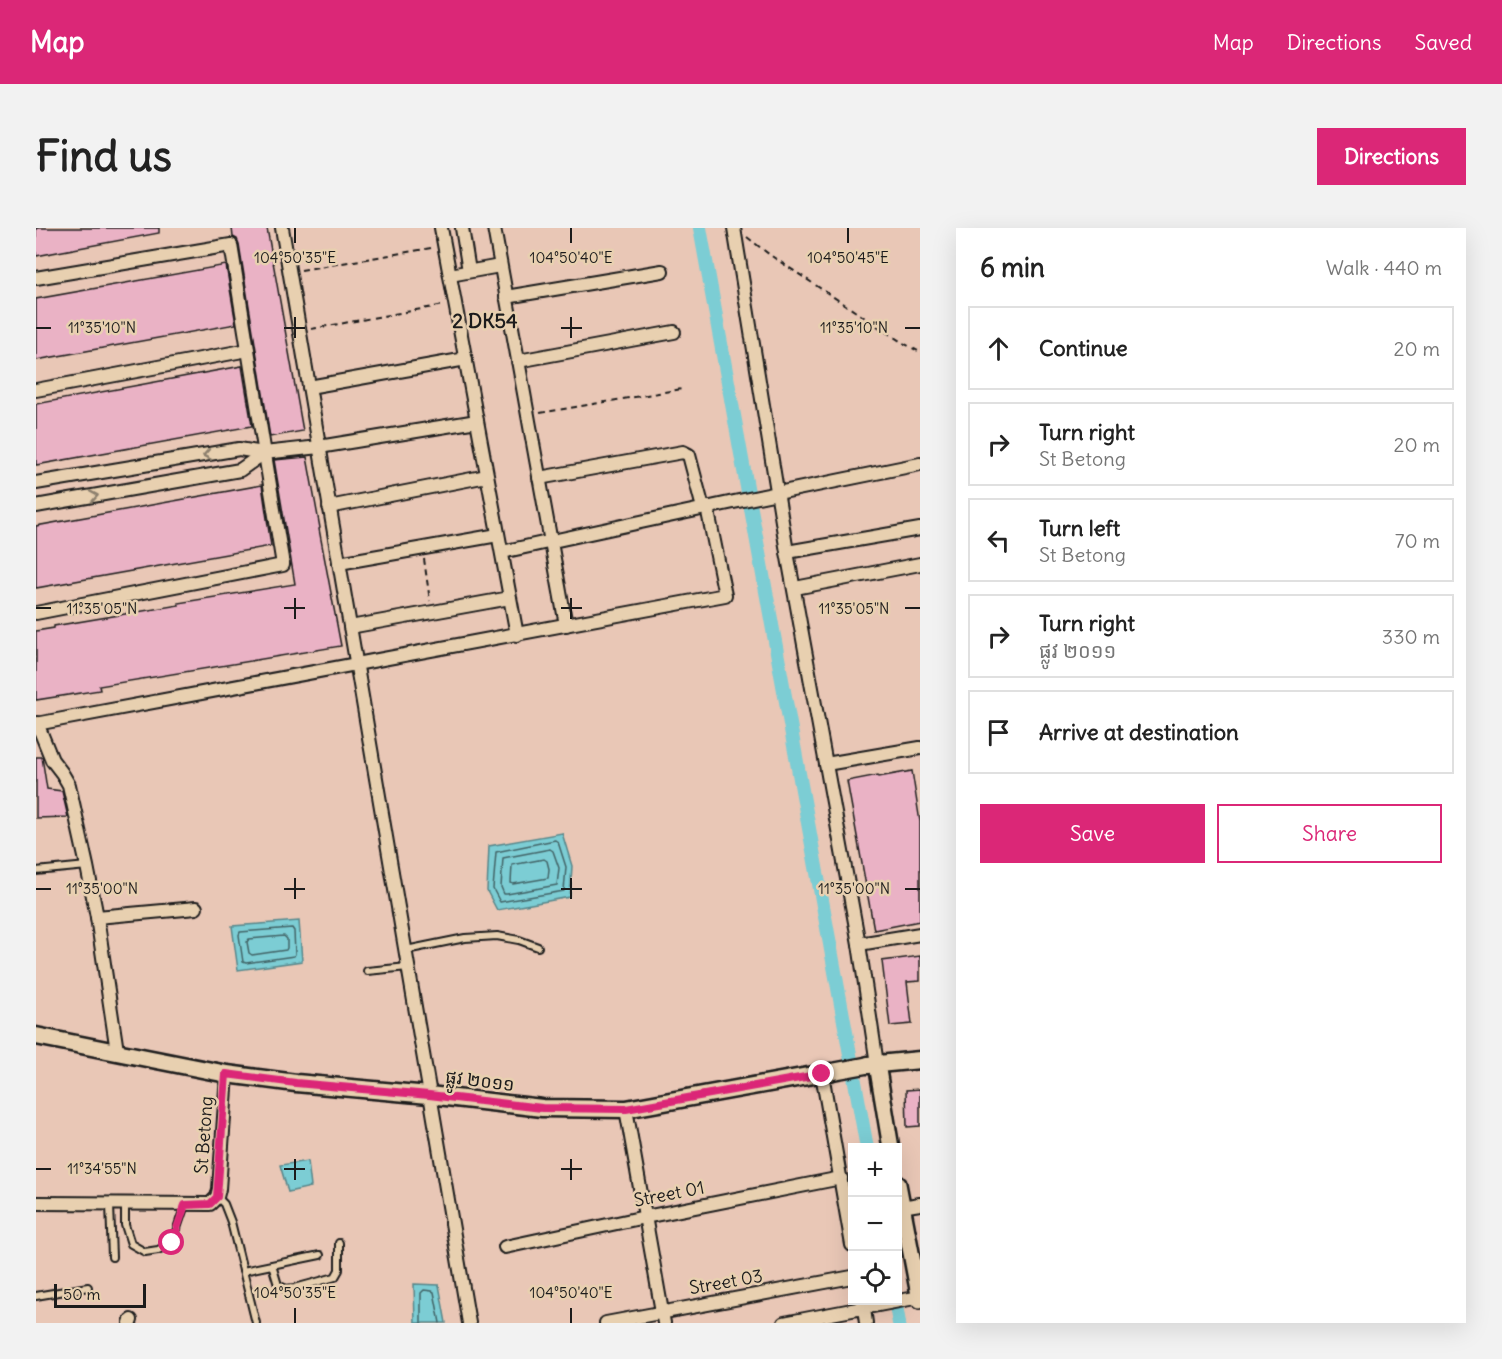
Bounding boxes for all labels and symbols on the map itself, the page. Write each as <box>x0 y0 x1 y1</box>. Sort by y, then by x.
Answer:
text: 104°50'35"E <box>254 248 336 267</box>
text: 104°50'40"E <box>530 248 613 267</box>
text: 104°50'45"E <box>807 248 889 267</box>
district label: 2 DK54 <box>452 308 518 333</box>
text: 11°35'10"N <box>68 318 136 337</box>
text: 11°35'10"N <box>820 318 888 337</box>
one-way arrow <box>202 448 211 460</box>
one-way arrow <box>88 490 98 503</box>
text: 11°35'05"N <box>67 599 137 618</box>
text: 11°35'05"N <box>819 599 889 618</box>
text: 11°35'00"N <box>66 879 138 898</box>
text: 11°35'00"N <box>818 879 890 898</box>
route end <box>808 1060 834 1086</box>
street label: ផ្លូវ ២០១១ <box>444 1065 516 1101</box>
street label: St Betong <box>189 1095 218 1175</box>
text: 11°34'55"N <box>67 1159 137 1178</box>
street label: Street 01 <box>632 1175 706 1212</box>
route start <box>158 1229 184 1255</box>
street label: Street 03 <box>687 1264 765 1299</box>
scale bar <box>54 1281 146 1308</box>
text: 104°50'35"E <box>254 1283 336 1302</box>
text: 104°50'40"E <box>530 1283 613 1302</box>

